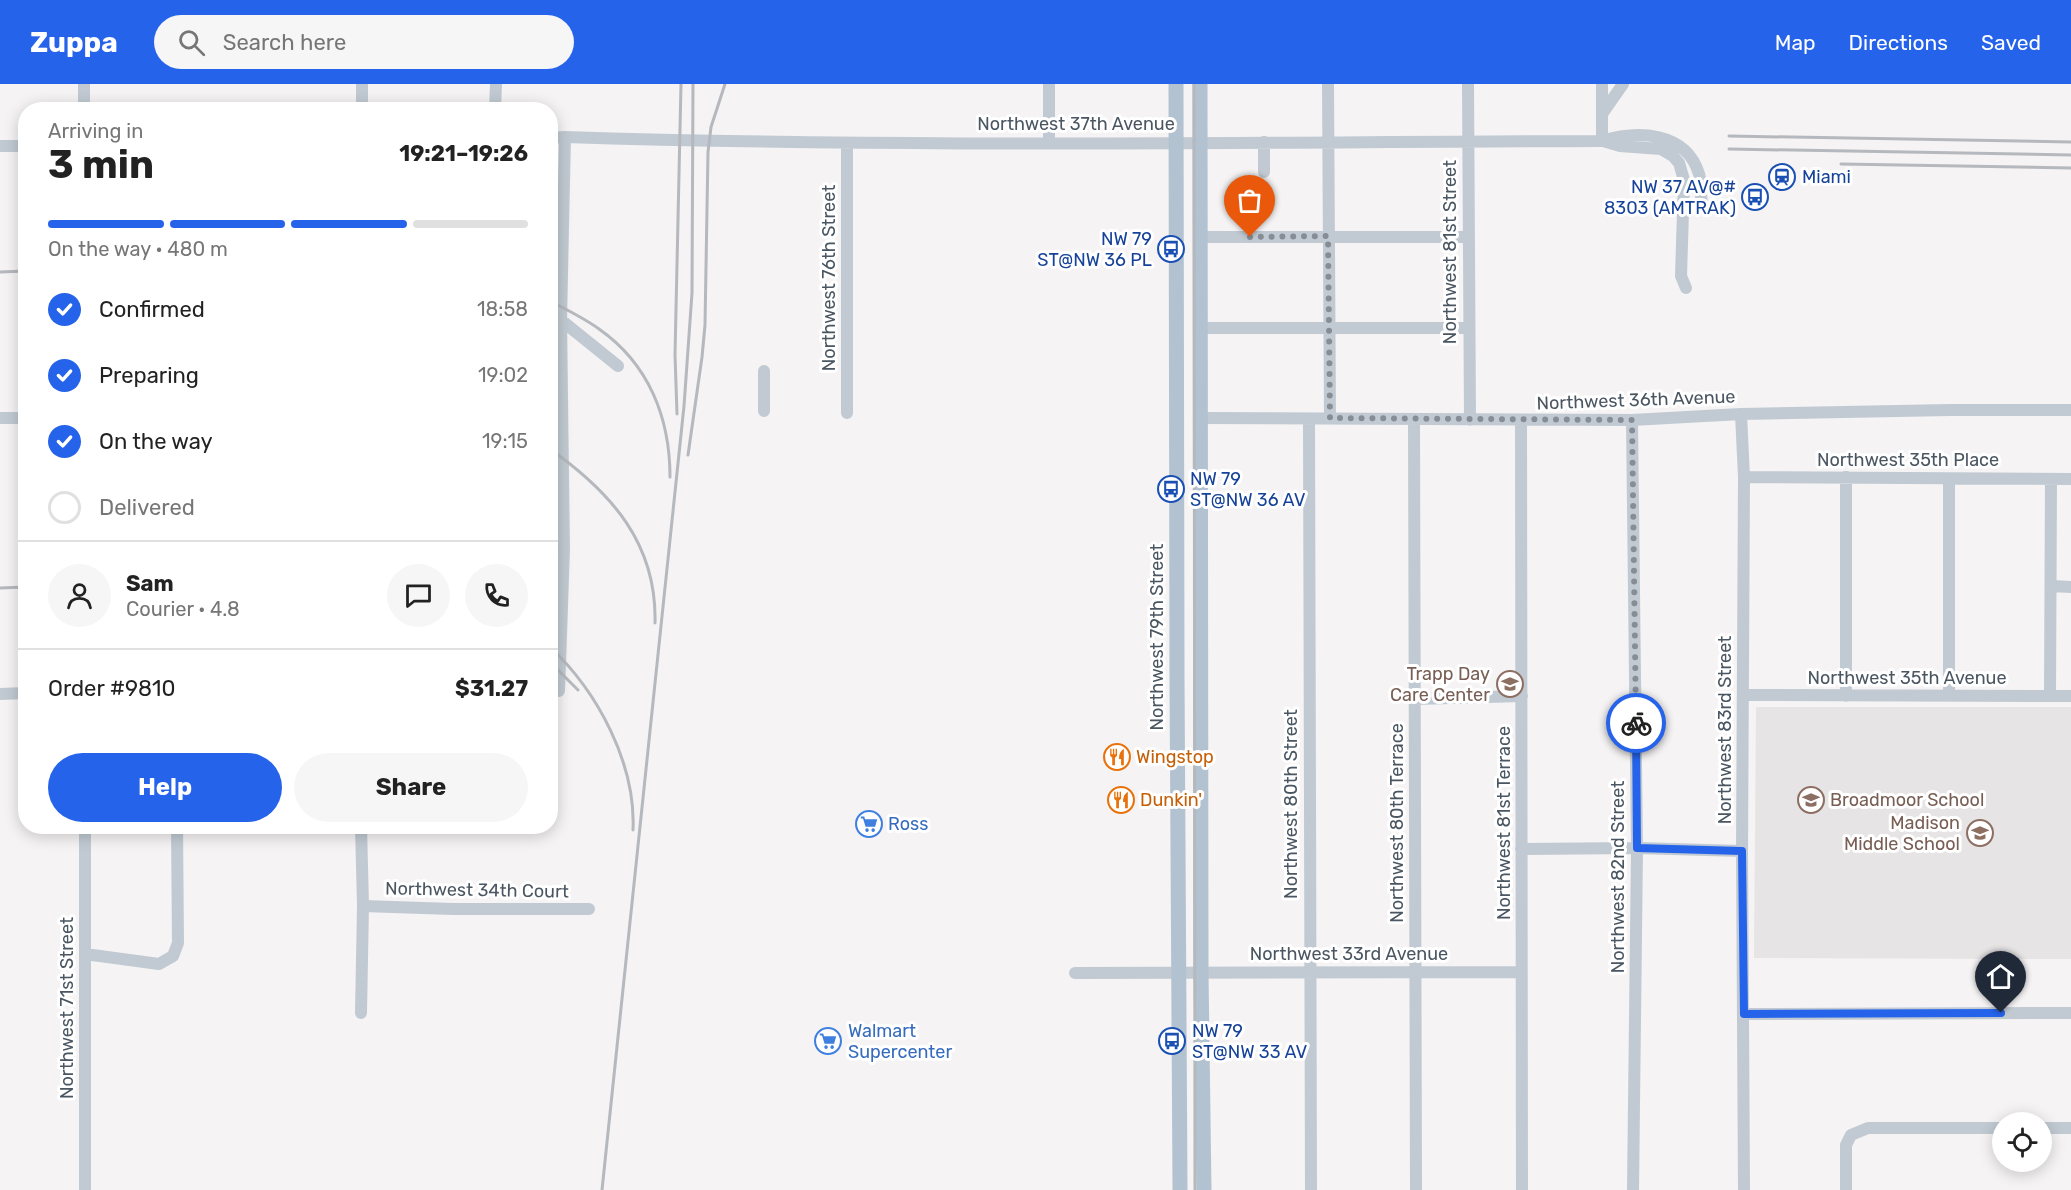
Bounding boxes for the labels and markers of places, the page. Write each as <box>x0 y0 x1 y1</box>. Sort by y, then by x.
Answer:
station icon: Miami <box>1767 162 1797 192</box>
place label: Miami <box>1802 166 1851 188</box>
pin <box>1224 175 1275 237</box>
place label: NW 37 AV@# 8303 (AMTRAK) <box>1604 176 1736 219</box>
bus stop icon: NW 37 AV@# 8303 (AMTRAK) <box>1740 182 1770 212</box>
place label: NW 79 ST@NW 36 PL <box>1037 228 1152 271</box>
bus stop icon: NW 79 ST@NW 36 PL <box>1156 234 1186 264</box>
place label: NW 79 ST@NW 36 AV <box>1190 468 1306 511</box>
bus stop icon: NW 79 ST@NW 36 AV <box>1156 474 1186 504</box>
place label: Trapp Day Care Center <box>1390 663 1490 706</box>
school or university icon: Trapp Day Care Center <box>1495 669 1525 699</box>
restaurant icon: Wingstop <box>1102 742 1132 772</box>
place label: Wingstop <box>1136 746 1214 768</box>
restaurant icon: Dunkin' <box>1106 785 1136 815</box>
school or university icon: Broadmoor School <box>1796 785 1826 815</box>
place label: Dunkin' <box>1140 789 1202 811</box>
place label: Broadmoor School <box>1830 789 1984 811</box>
supermarket icon: Ross <box>854 809 884 839</box>
place label: Madison Middle School <box>1844 812 1960 855</box>
place label: Ross <box>888 813 928 835</box>
school or university icon: Madison Middle School <box>1965 818 1995 848</box>
pin <box>1975 951 2026 1013</box>
place label: Walmart Supercenter <box>848 1020 952 1063</box>
place label: NW 79 ST@NW 33 AV <box>1192 1020 1308 1063</box>
supermarket icon: Walmart Supercenter <box>813 1026 843 1056</box>
bus stop icon: NW 79 ST@NW 33 AV <box>1157 1026 1187 1056</box>

